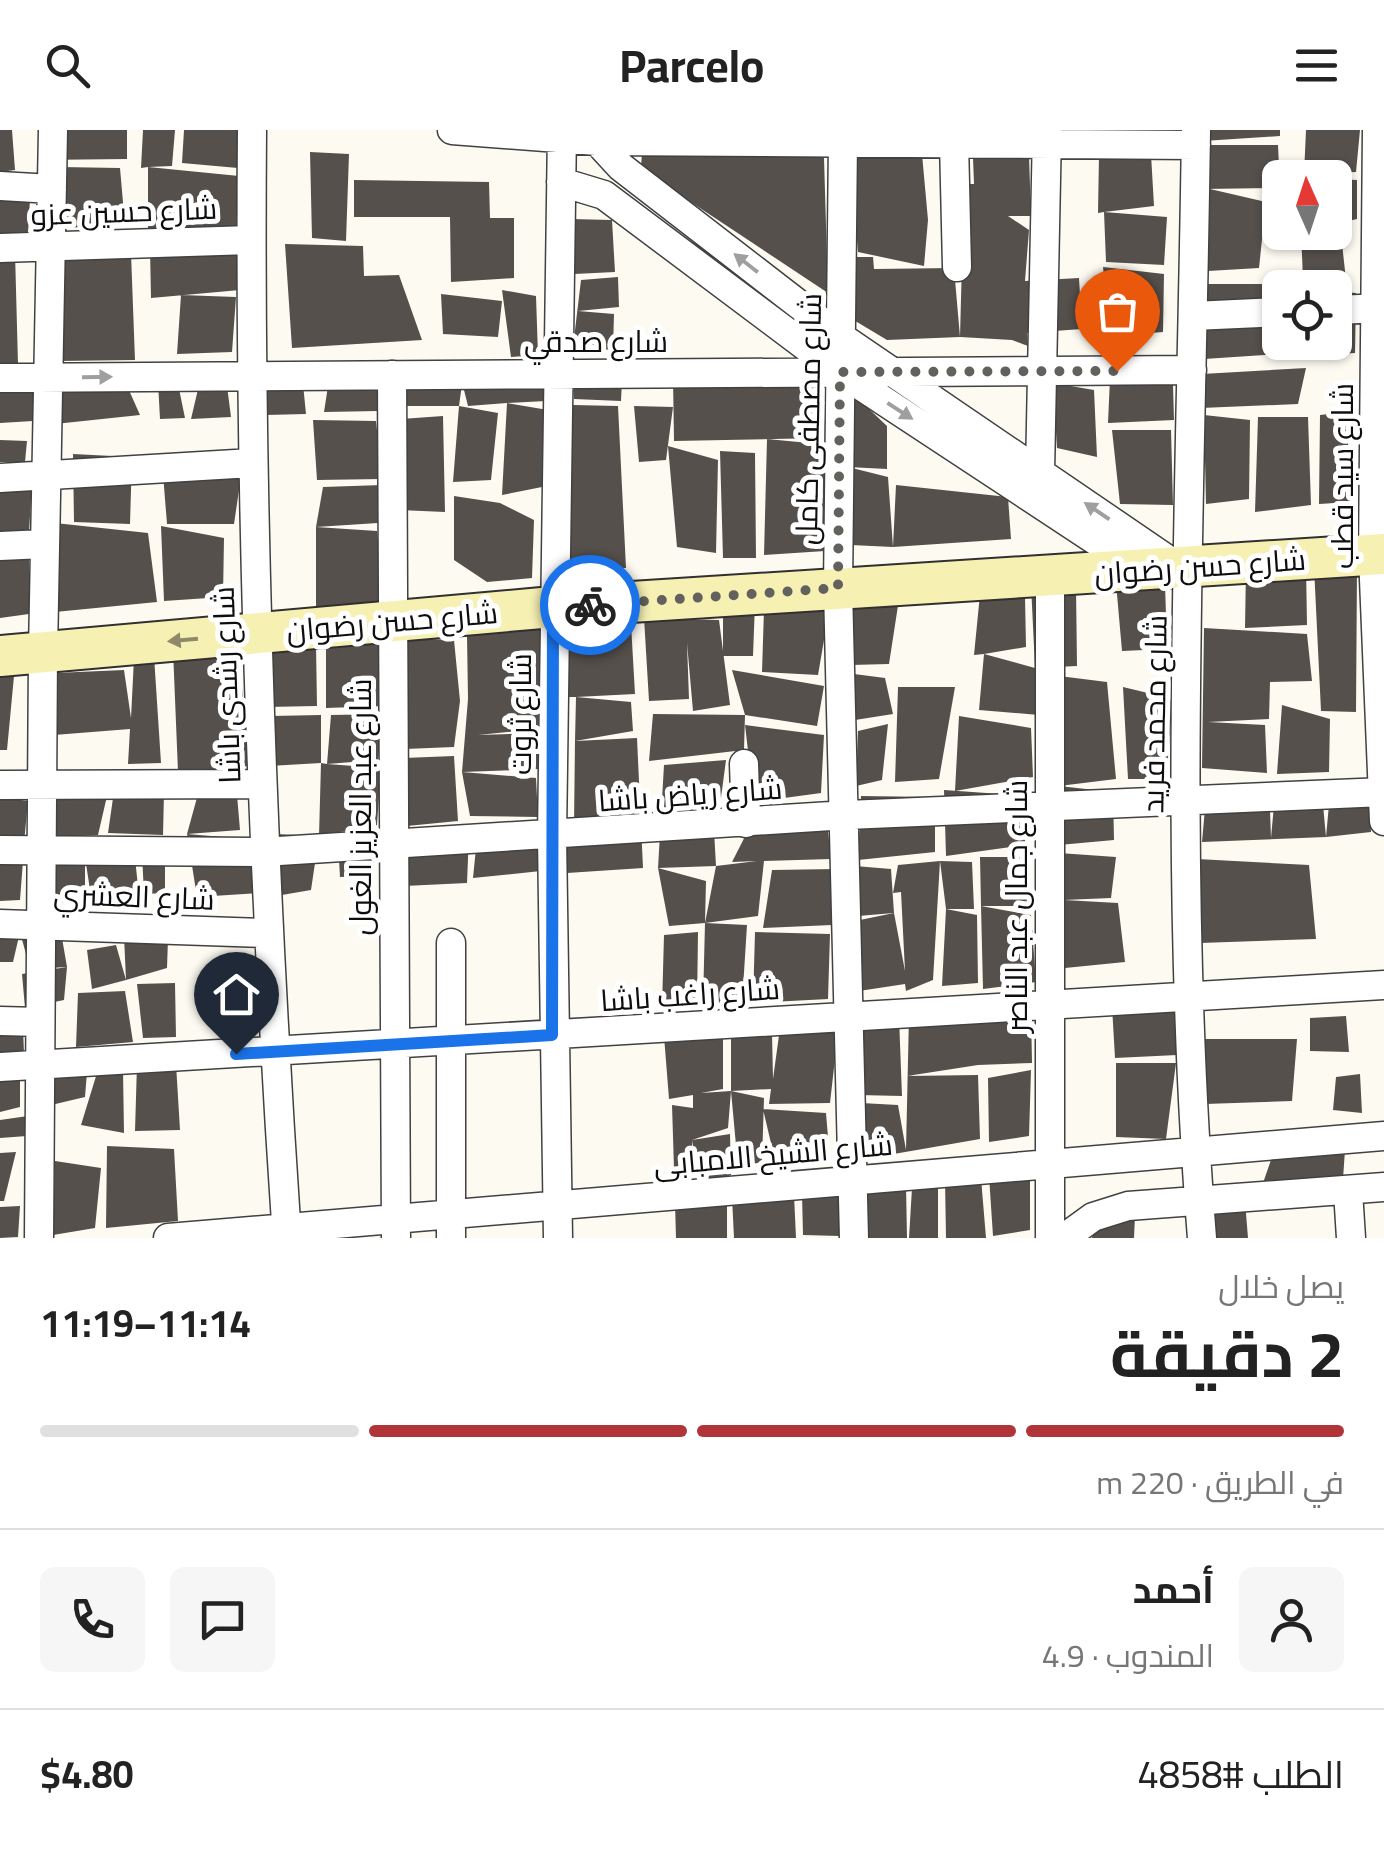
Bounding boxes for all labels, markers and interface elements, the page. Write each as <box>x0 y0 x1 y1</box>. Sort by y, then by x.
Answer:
text: Parcelo <box>620 23 764 108</box>
icon: search <box>40 38 95 93</box>
icon: menu <box>1289 38 1344 93</box>
north arrow <box>1262 160 1352 250</box>
map controls <box>1262 160 1352 360</box>
street label: شارع حسين عزو <box>30 180 218 242</box>
one-way arrow <box>733 253 759 274</box>
pin <box>1075 269 1160 372</box>
button: locate <box>1262 270 1352 360</box>
icon: bag <box>1090 284 1145 339</box>
street label: شارع مصطفى كامل <box>778 292 838 546</box>
street label: شارع صدقي <box>524 313 668 369</box>
one-way arrow <box>82 369 114 385</box>
street label: شارع سيد قطب <box>1314 383 1370 569</box>
one-way arrow <box>887 402 914 420</box>
one-way arrow <box>1083 503 1110 521</box>
street label: شارع حسن رضوان <box>1092 531 1308 601</box>
courier <box>540 555 640 655</box>
icon: bike <box>563 578 618 633</box>
street label: شارع حسن رضوان <box>284 584 500 658</box>
street label: شارع رشدى باشا <box>195 585 257 785</box>
street label: شارع محمد فريد <box>1124 614 1184 814</box>
one-way arrow <box>167 633 198 649</box>
street label: شارع ثروت <box>492 653 548 775</box>
street label: شارع عبد العزيز الغول <box>332 678 388 936</box>
street label: شارع رياض باشا <box>596 760 784 828</box>
street label: شارع جمال عبد الناصر <box>988 780 1044 1034</box>
street label: شارع العشري <box>52 865 216 927</box>
pin <box>194 952 279 1055</box>
street label: شارع راغب باشا <box>598 960 782 1028</box>
icon: home <box>209 967 264 1022</box>
street label: شارع الشيخ الامبابى <box>651 1116 895 1192</box>
text: يصل خلال <box>1218 1256 1344 1316</box>
text: 11:14–11:19 <box>40 1287 251 1359</box>
text: 2 دقيقة <box>1110 1292 1344 1414</box>
text: في الطريق · 220 m <box>1096 1452 1344 1512</box>
text: أحمد <box>1133 1553 1214 1625</box>
button: phone <box>40 1567 145 1672</box>
button: chat <box>170 1567 275 1672</box>
button: person <box>1239 1567 1344 1672</box>
text: المندوب · 4.9 <box>1042 1625 1214 1685</box>
text: $4.80 <box>40 1738 134 1810</box>
text: الطلب #4858 <box>1137 1738 1344 1810</box>

